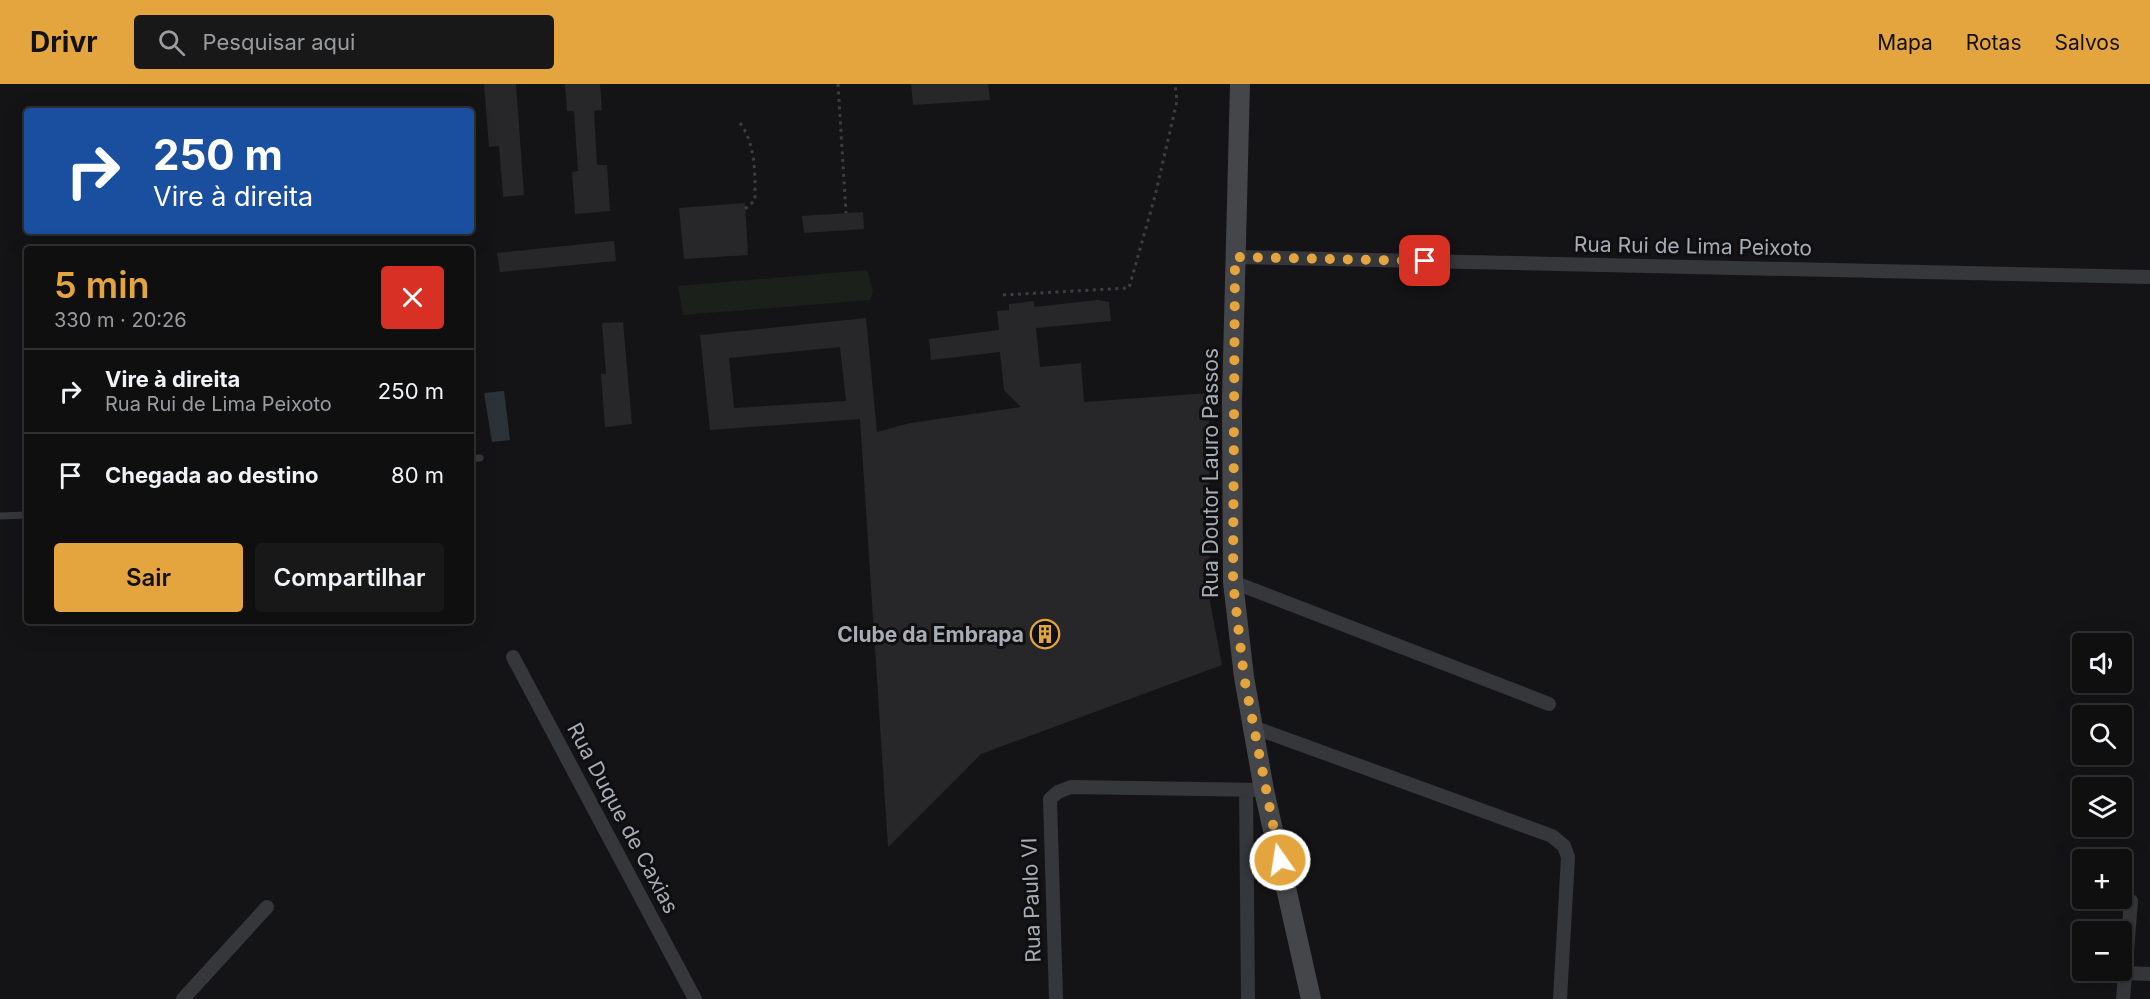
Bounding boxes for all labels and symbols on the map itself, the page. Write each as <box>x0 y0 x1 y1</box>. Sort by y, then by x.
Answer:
street label: Rua Rui de Lima Peixoto <box>1574 231 1812 261</box>
pin <box>1399 235 1450 286</box>
street label: Rua Doutor Lauro Passos <box>1198 348 1223 598</box>
building icon: Clube da Embrapa <box>1029 618 1061 650</box>
place label: Clube da Embrapa <box>837 622 1024 647</box>
street label: Rua Duque de Caxias <box>562 718 684 918</box>
position arrow <box>1248 828 1312 892</box>
street label: Rua Paulo VI <box>1016 837 1046 963</box>

